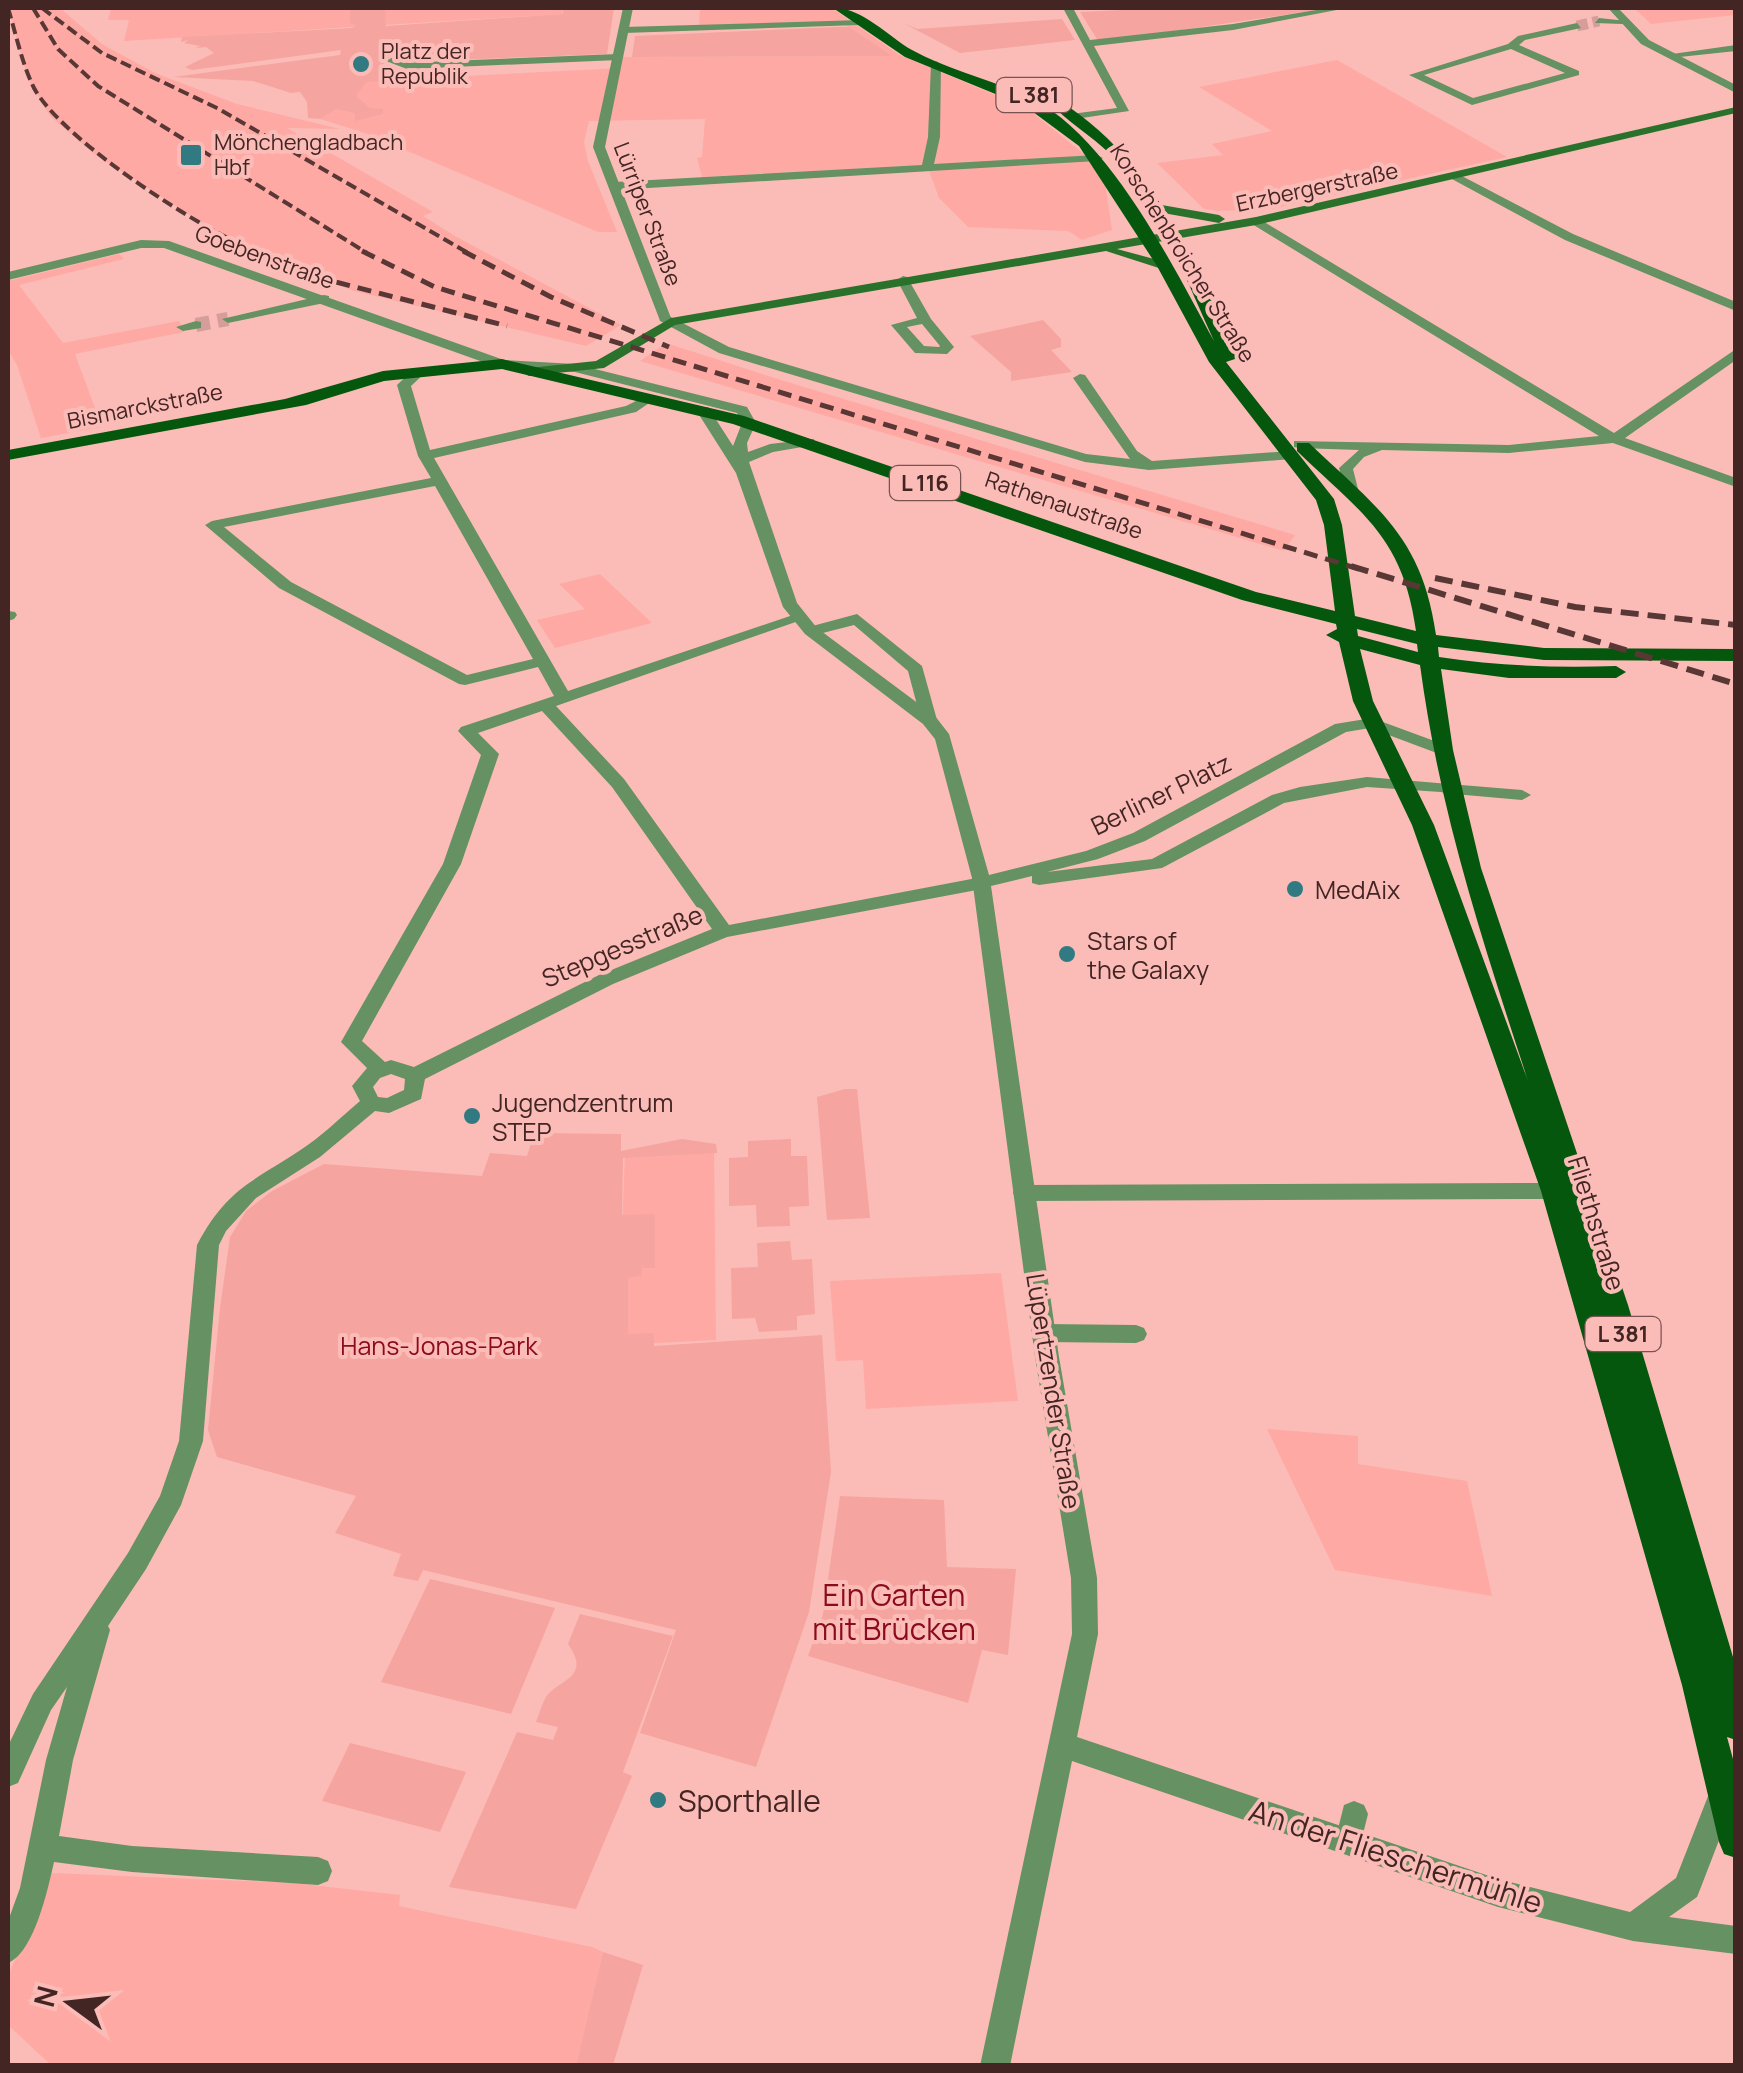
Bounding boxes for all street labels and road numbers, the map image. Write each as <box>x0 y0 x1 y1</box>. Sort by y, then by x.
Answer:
road number: L 381 <box>996 78 1072 112</box>
street label: Lürriper Straße <box>607 138 689 290</box>
street label: Korschenbroicher Straße <box>1103 138 1263 368</box>
street label: Erzbergerstraße <box>1233 155 1401 219</box>
street label: Goebenstraße <box>191 218 339 296</box>
street label: Bismarckstraße <box>65 376 225 436</box>
street label: Rathenaustraße <box>981 464 1147 546</box>
road number: L 116 <box>890 466 960 500</box>
street label: Berliner Platz <box>1085 745 1237 843</box>
street label: Stepgesstraße <box>536 896 708 996</box>
street label: Fliethstraße <box>1560 1151 1634 1295</box>
street label: Lüpertzender Straße <box>1018 1271 1090 1511</box>
road number: L 381 <box>1586 1317 1660 1351</box>
street label: An der Flieschermühle <box>1244 1789 1548 1923</box>

